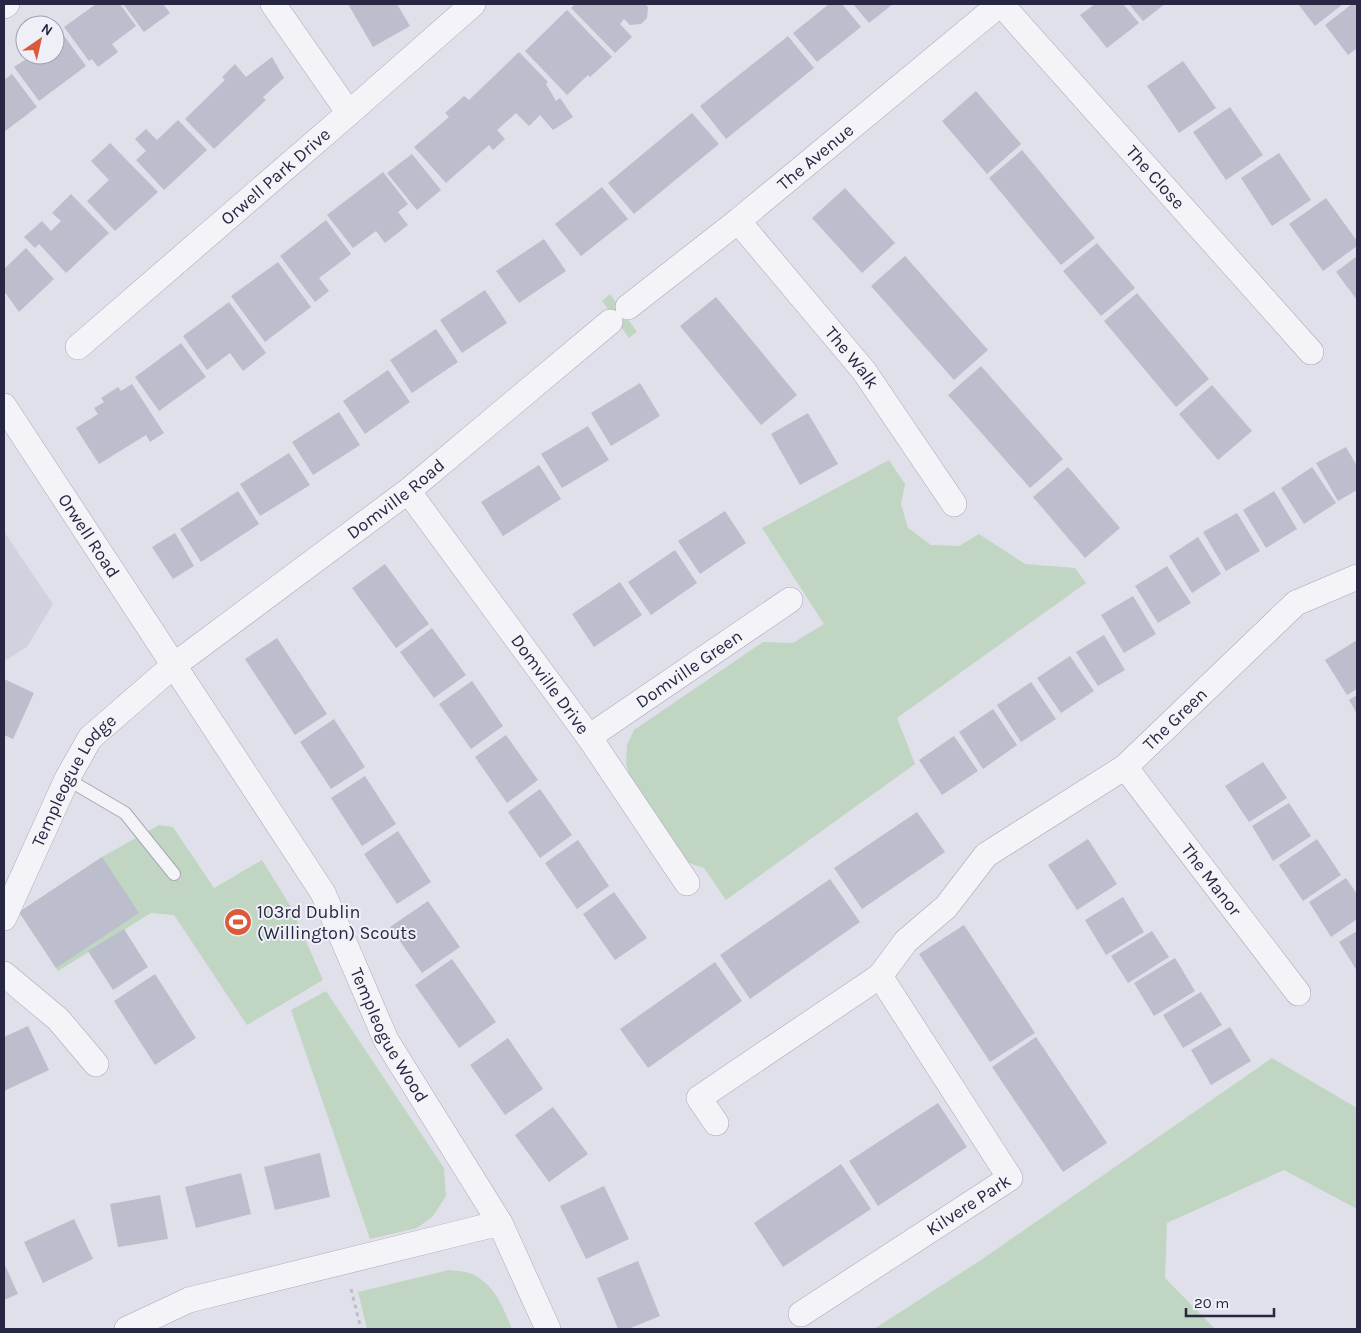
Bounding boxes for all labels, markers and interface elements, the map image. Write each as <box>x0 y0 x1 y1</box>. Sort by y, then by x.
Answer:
north arrow <box>15 15 65 65</box>
text: N <box>38 20 56 39</box>
street label: The Avenue <box>773 119 858 195</box>
street label: Orwell Park Drive <box>216 123 335 230</box>
street label: The Close <box>1121 141 1189 214</box>
street label: The Walk <box>820 322 884 393</box>
street label: Domville Road <box>342 454 449 544</box>
street label: Orwell Road <box>53 489 125 582</box>
street label: Domville Green <box>632 625 746 713</box>
street label: Domville Drive <box>506 630 594 739</box>
street label: The Green <box>1138 683 1212 755</box>
street label: Templeogue Lodge <box>27 709 121 850</box>
street label: The Manor <box>1176 839 1246 921</box>
place label: 103rd Dublin (Willington) Scouts <box>257 901 417 944</box>
sports icon: 103rd Dublin (Willington) Scouts <box>223 907 253 937</box>
street label: Templeogue Wood <box>345 964 433 1106</box>
street label: Kilvere Park <box>922 1169 1015 1240</box>
scale bar <box>1186 1286 1274 1318</box>
text: 20 m <box>1194 1294 1229 1312</box>

